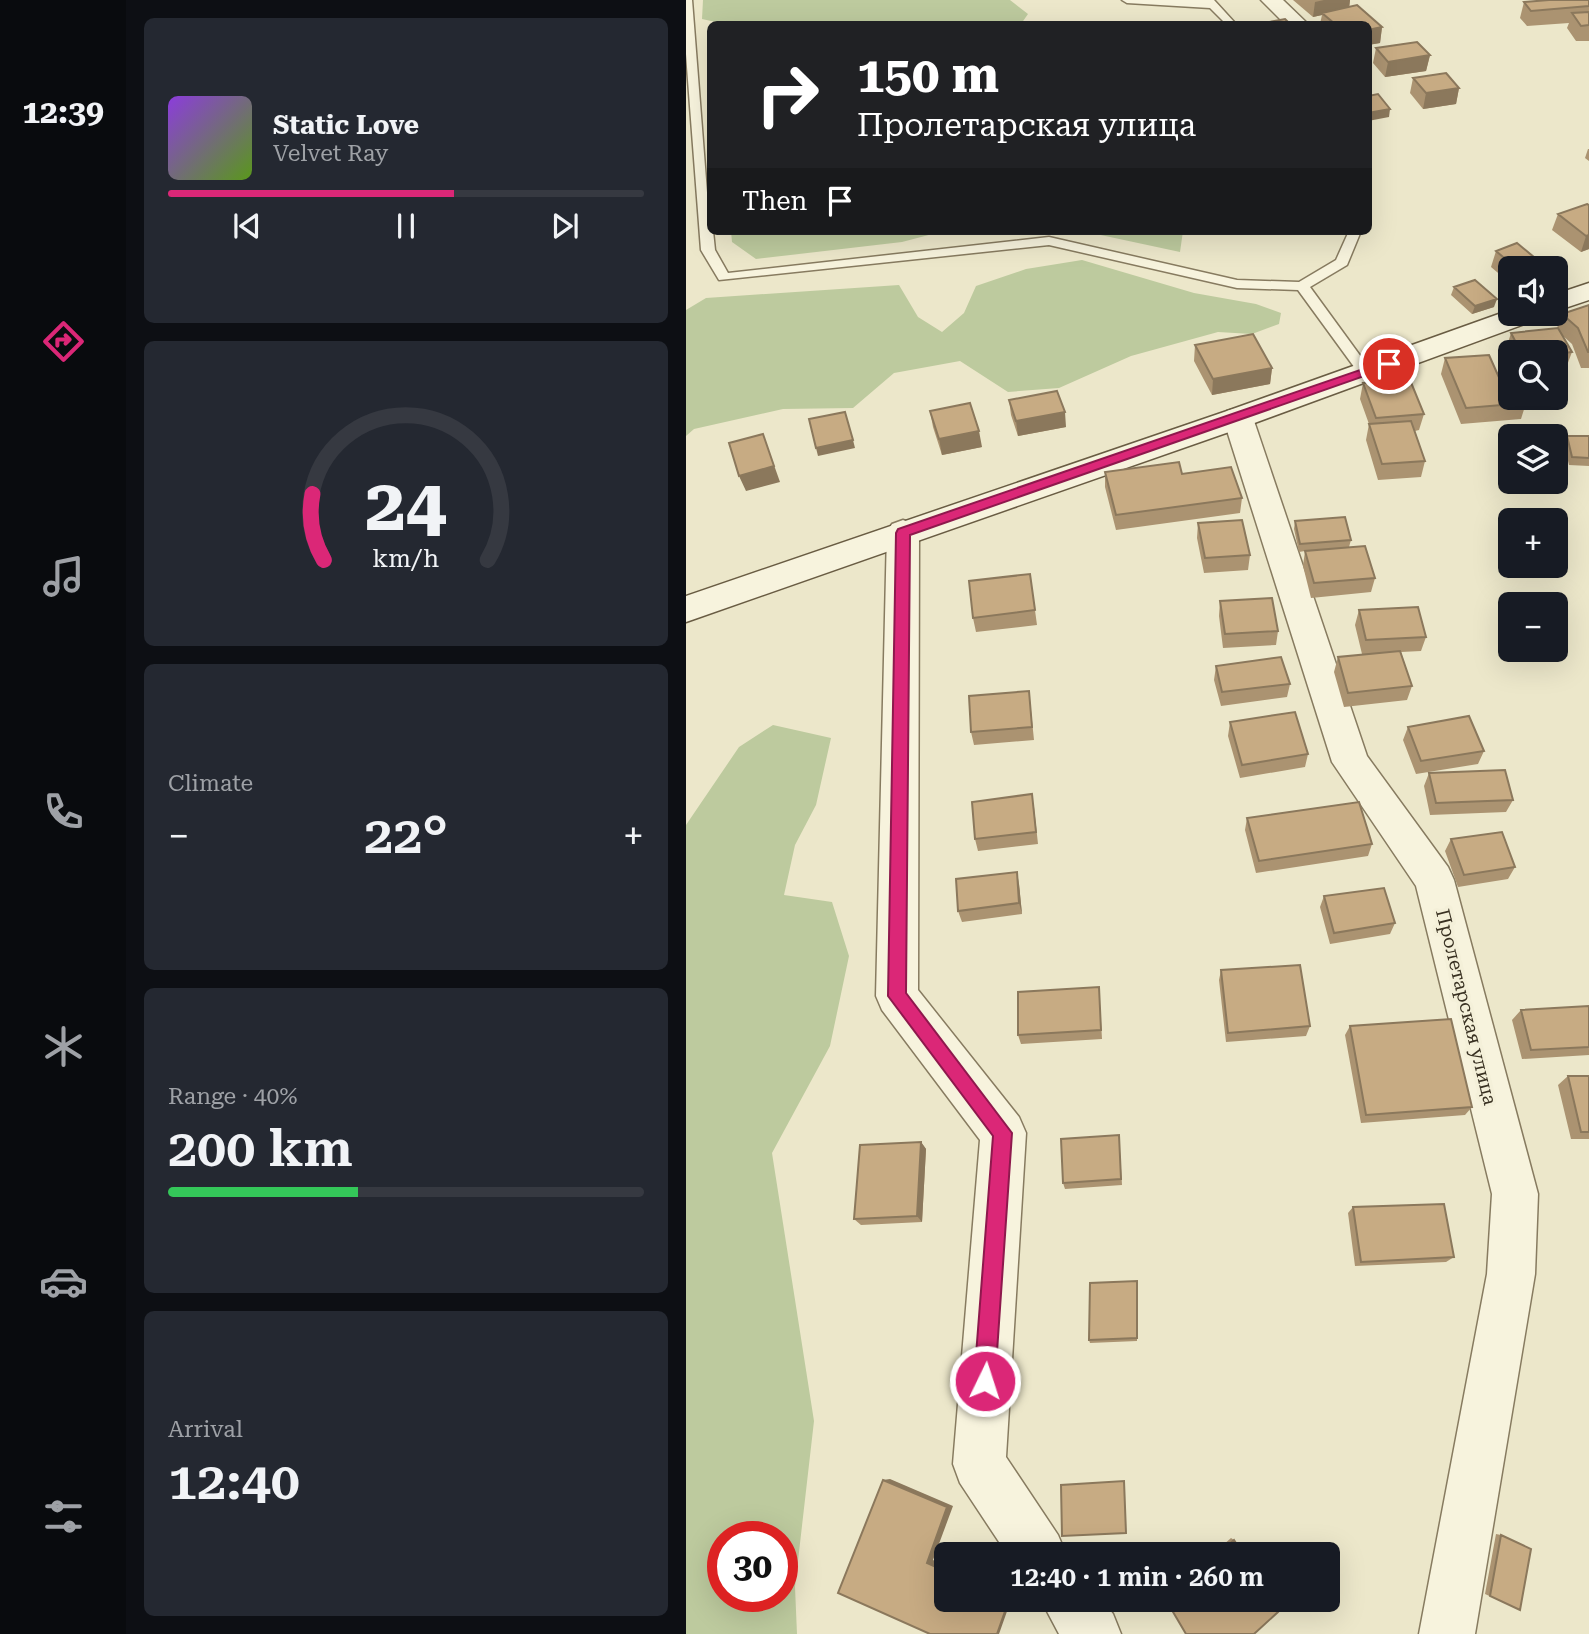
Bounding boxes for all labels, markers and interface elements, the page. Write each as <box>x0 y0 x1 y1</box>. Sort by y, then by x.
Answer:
text: 150 m <box>857 47 999 104</box>
icon: right <box>742 49 833 140</box>
text: 12:39 <box>22 93 104 131</box>
text: Пролетарская улица <box>857 106 1196 144</box>
text: Static Love <box>273 110 419 140</box>
text: Velvet Ray <box>273 140 388 167</box>
icon: arrive <box>821 182 859 220</box>
text: Then <box>742 186 807 216</box>
icon: previous <box>228 207 266 245</box>
icon: pause <box>387 207 425 245</box>
icon: next <box>546 207 584 245</box>
map controls <box>1498 256 1568 662</box>
button: sound <box>1498 256 1568 326</box>
icon: directions <box>39 317 88 366</box>
pin <box>1359 334 1419 394</box>
button: search <box>1498 340 1568 410</box>
icon: arrive <box>1370 345 1408 383</box>
button: layers <box>1498 424 1568 494</box>
text: 24 <box>365 463 447 548</box>
button: + <box>1498 508 1568 578</box>
text: km/h <box>373 544 439 573</box>
icon: music <box>39 552 88 601</box>
button: − <box>1498 592 1568 662</box>
text: Climate <box>168 770 253 797</box>
icon: phone <box>39 787 88 836</box>
text: 22° <box>364 805 448 866</box>
text: − <box>168 814 189 858</box>
text: + <box>623 814 644 858</box>
street label: Пролетарская улица <box>1431 907 1502 1108</box>
icon: climate <box>39 1022 88 1071</box>
text: Range · 40% <box>168 1083 297 1110</box>
text: 200 km <box>168 1118 353 1179</box>
icon: car <box>39 1257 88 1306</box>
position arrow <box>948 1344 1022 1418</box>
text: Arrival <box>168 1416 243 1443</box>
text: 12:40 <box>168 1451 300 1512</box>
icon: filters <box>39 1492 88 1541</box>
speed limit sign: 30 <box>707 1521 798 1612</box>
text: 12:40 · 1 min · 260 m <box>1010 1562 1264 1592</box>

